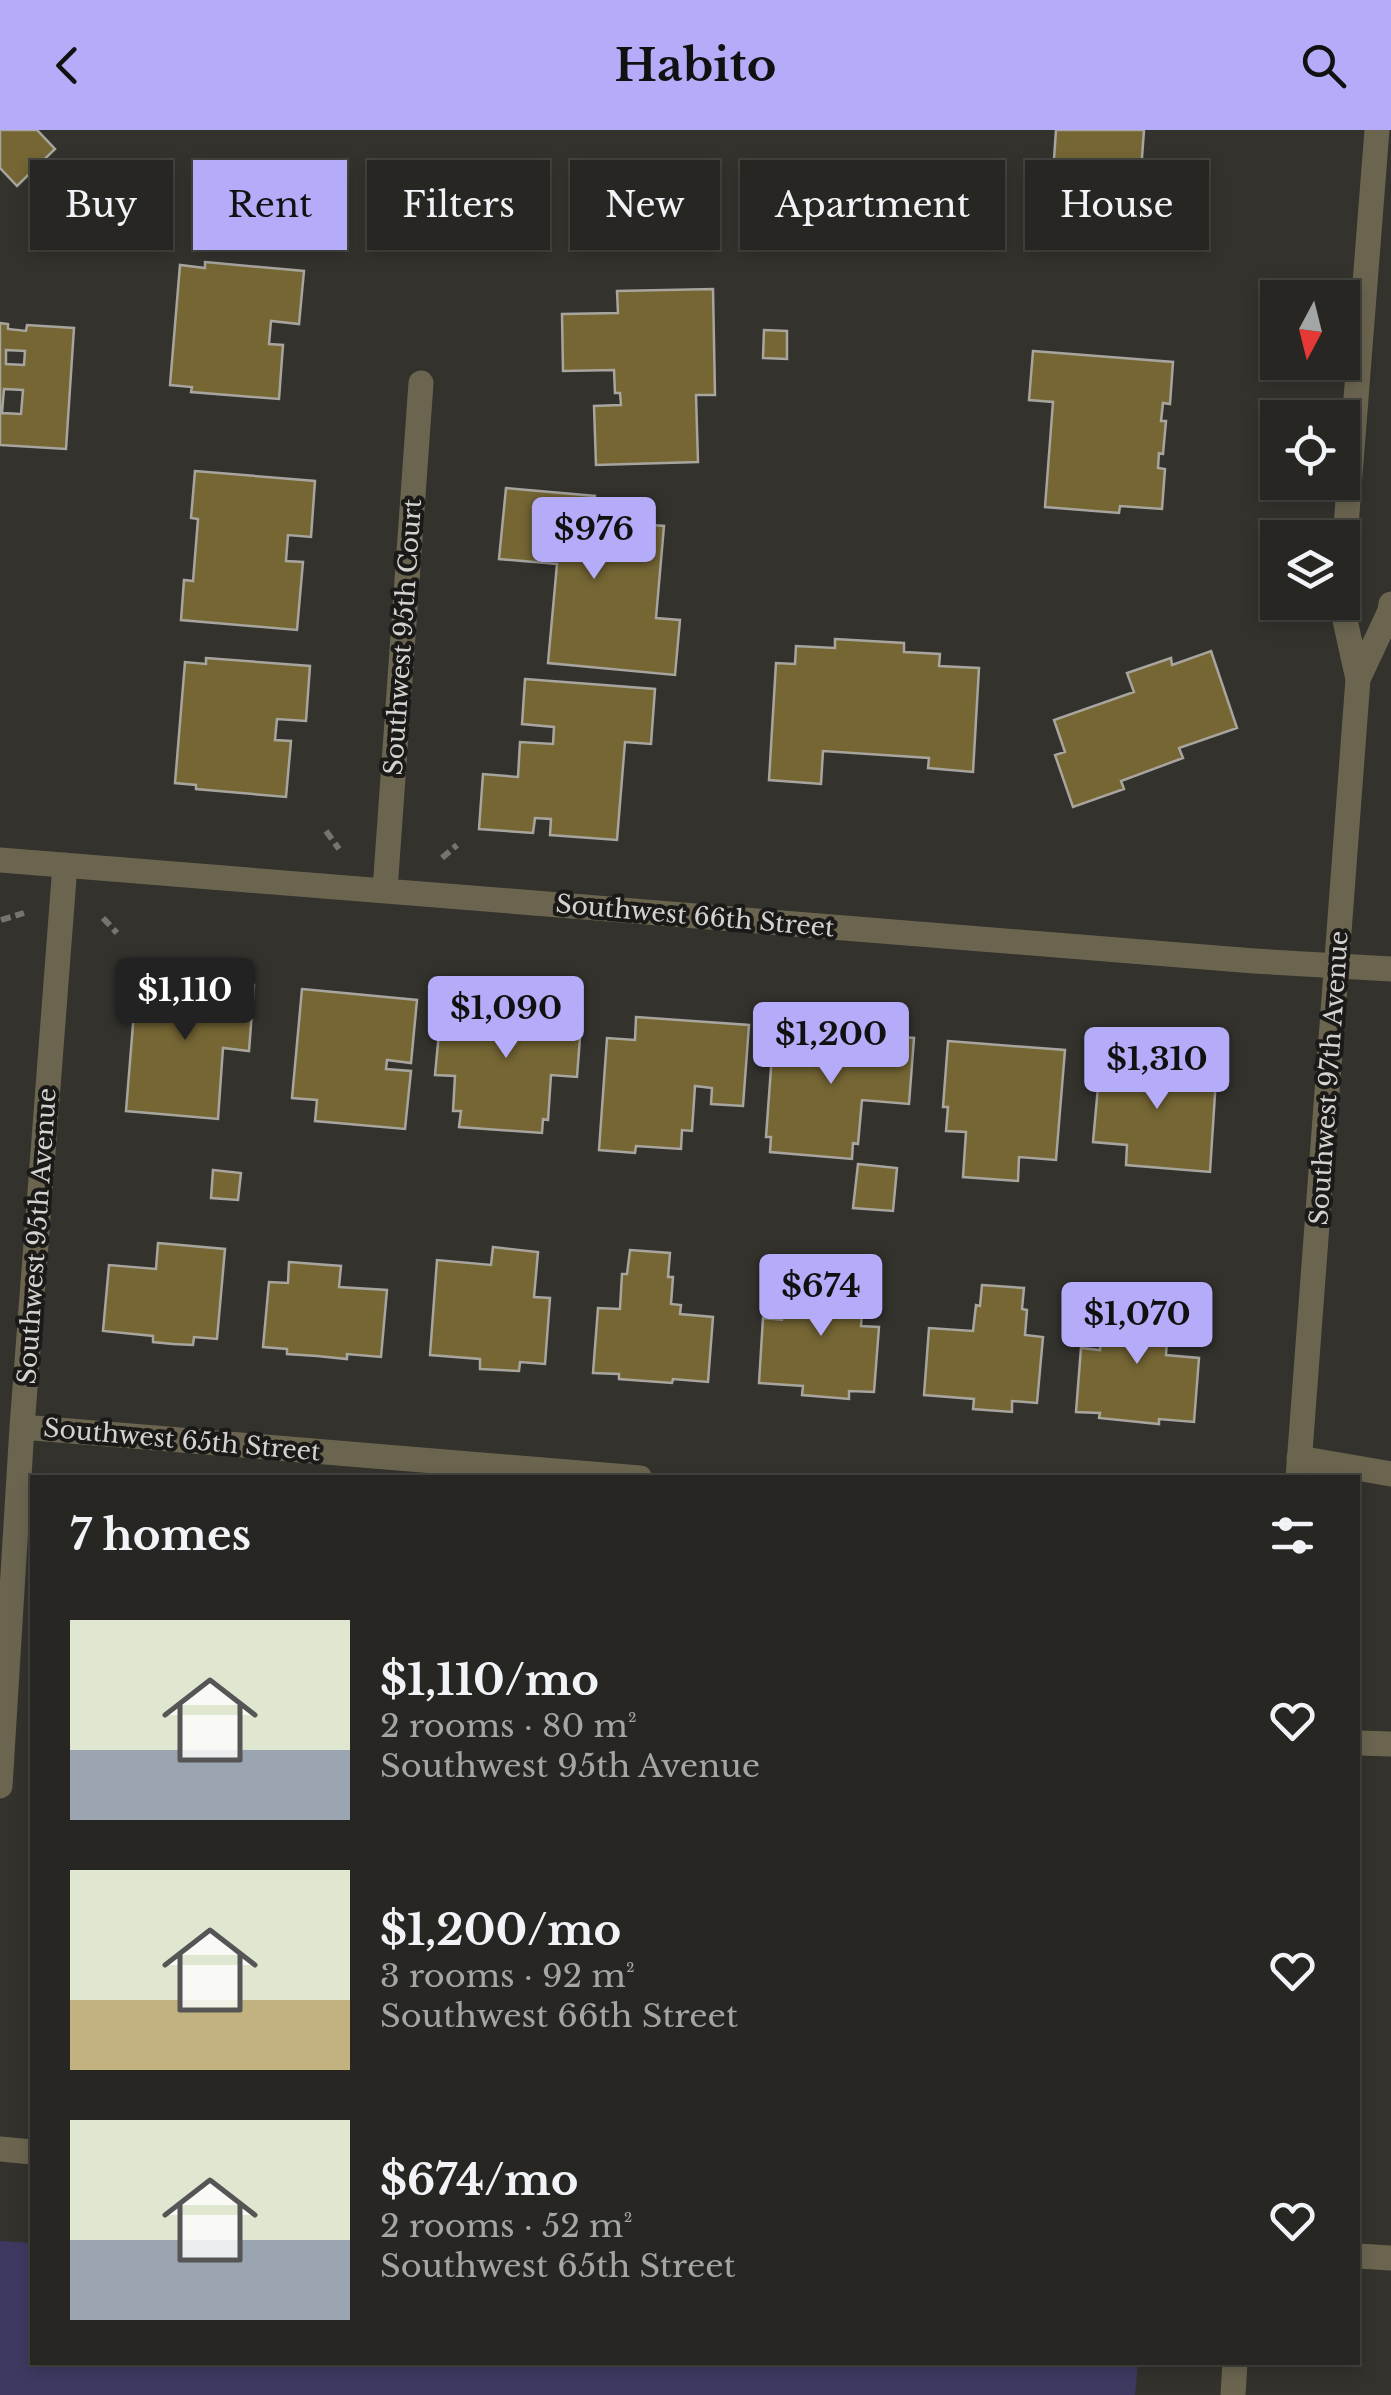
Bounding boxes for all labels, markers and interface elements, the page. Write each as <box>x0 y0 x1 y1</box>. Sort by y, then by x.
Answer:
text: Habito <box>615 37 776 93</box>
icon: back <box>40 38 95 93</box>
icon: search <box>1296 38 1351 93</box>
chip: Buy <box>30 160 173 250</box>
chip: Rent <box>193 160 347 250</box>
chip: Filters <box>367 160 550 250</box>
chip: New <box>570 160 720 250</box>
chip: Apartment <box>740 160 1005 250</box>
chip: House <box>1025 160 1209 250</box>
north arrow <box>1260 280 1360 380</box>
map controls <box>1260 280 1360 620</box>
button: locate <box>1260 400 1360 500</box>
street label: Southwest 95th Court <box>378 497 428 776</box>
pin: $976 <box>535 497 653 582</box>
text: $976 <box>554 509 634 549</box>
button: layers <box>1260 520 1360 620</box>
street label: Southwest 66th Street <box>554 888 836 944</box>
street label: Southwest 97th Avenue <box>1303 930 1355 1226</box>
pin: $1,110 <box>104 958 266 1043</box>
text: $1,110 <box>137 970 233 1010</box>
pin: $1,090 <box>425 976 587 1061</box>
text: $1,090 <box>450 988 562 1028</box>
pin: $1,200 <box>750 1002 912 1087</box>
text: $1,200 <box>775 1014 887 1054</box>
pin: $1,310 <box>1076 1027 1238 1112</box>
text: $1,310 <box>1106 1039 1208 1079</box>
street label: Southwest 95th Avenue <box>11 1087 63 1385</box>
pin: $674 <box>762 1254 880 1339</box>
text: $674 <box>781 1266 861 1306</box>
pin: $1,070 <box>1056 1282 1218 1367</box>
text: $1,070 <box>1083 1294 1191 1334</box>
street label: Southwest 65th Street <box>42 1412 322 1468</box>
icon: filters <box>1265 1508 1320 1563</box>
text: 7 homes <box>70 1509 251 1561</box>
text: $1,110/mo <box>380 1654 599 1706</box>
icon: home <box>150 1660 270 1780</box>
icon: heart <box>1265 1693 1320 1748</box>
text: 2 rooms · 80 m² <box>380 1706 637 1746</box>
text: Southwest 95th Avenue <box>380 1746 760 1786</box>
text: $1,200/mo <box>380 1904 621 1956</box>
icon: home <box>150 1910 270 2030</box>
icon: heart <box>1265 1943 1320 1998</box>
text: 3 rooms · 92 m² <box>380 1956 635 1996</box>
text: Southwest 66th Street <box>380 1996 738 2036</box>
text: $674/mo <box>380 2154 578 2206</box>
icon: home <box>150 2160 270 2280</box>
icon: heart <box>1265 2193 1320 2248</box>
text: 2 rooms · 52 m² <box>380 2206 633 2246</box>
text: Southwest 65th Street <box>380 2246 736 2286</box>

